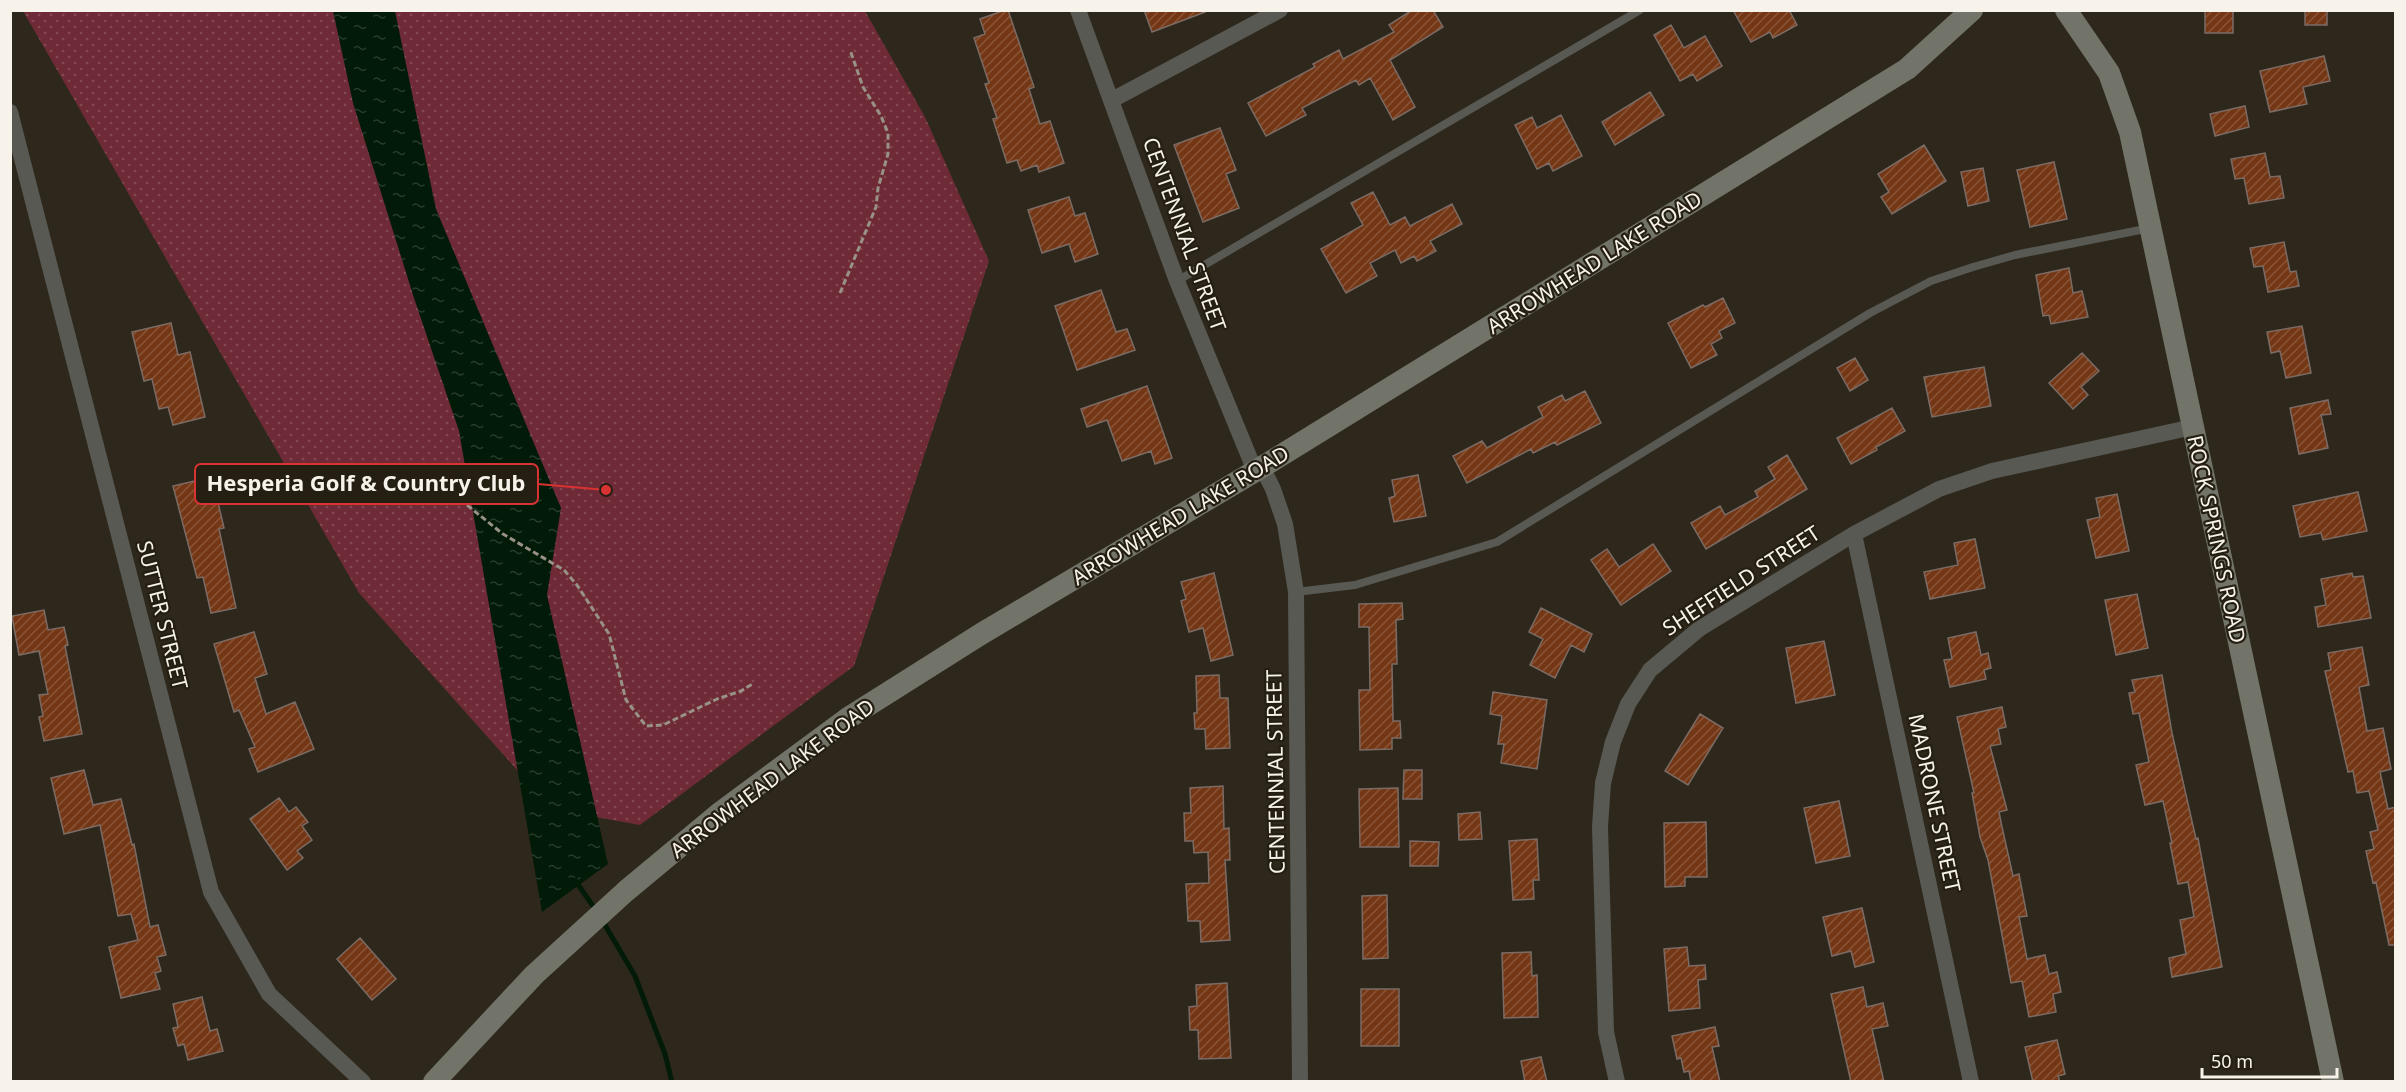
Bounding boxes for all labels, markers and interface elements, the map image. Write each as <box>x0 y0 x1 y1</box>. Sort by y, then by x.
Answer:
street label: CENTENNIAL STREET <box>1137 133 1233 335</box>
street label: ARROWHEAD LAKE ROAD <box>1481 184 1707 340</box>
street label: ROCK SPRINGS ROAD <box>2181 433 2253 645</box>
street label: ARROWHEAD LAKE ROAD <box>1066 439 1294 591</box>
callout: Hesperia Golf & Country Club <box>195 464 538 504</box>
text: Hesperia Golf & Country Club <box>206 467 526 497</box>
street label: SHEFFIELD STREET <box>1657 518 1825 641</box>
street label: SUTTER STREET <box>131 538 195 693</box>
street label: CENTENNIAL STREET <box>1259 669 1291 874</box>
street label: ARROWHEAD LAKE ROAD <box>664 692 880 864</box>
street label: MADRONE STREET <box>1902 711 1968 895</box>
scale bar <box>2202 1041 2337 1079</box>
text: 50 m <box>2211 1049 2253 1073</box>

